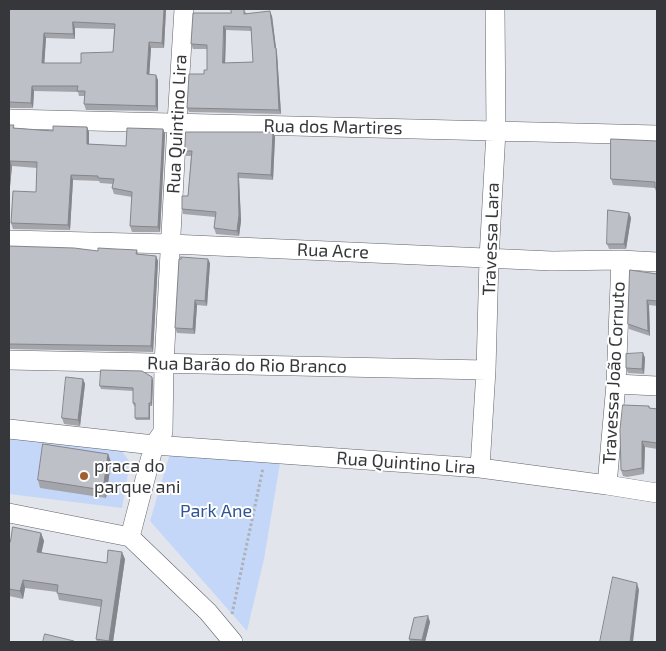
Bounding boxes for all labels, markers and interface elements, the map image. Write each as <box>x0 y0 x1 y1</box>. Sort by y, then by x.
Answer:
street label: Rua Quintino Lira <box>163 54 191 194</box>
street label: Rua dos Martires <box>263 115 403 139</box>
street label: Travessa Lara <box>478 182 504 296</box>
street label: Rua Acre <box>297 239 369 263</box>
street label: Travessa João Cornuto <box>598 281 630 465</box>
street label: Rua Barão do Rio Branco <box>147 352 347 378</box>
street label: Rua Quintino Lira <box>336 447 476 479</box>
place label: praca do parque ani <box>94 455 180 498</box>
marker: praca do parque ani <box>78 470 90 482</box>
park label: Park Ane <box>180 500 252 522</box>

